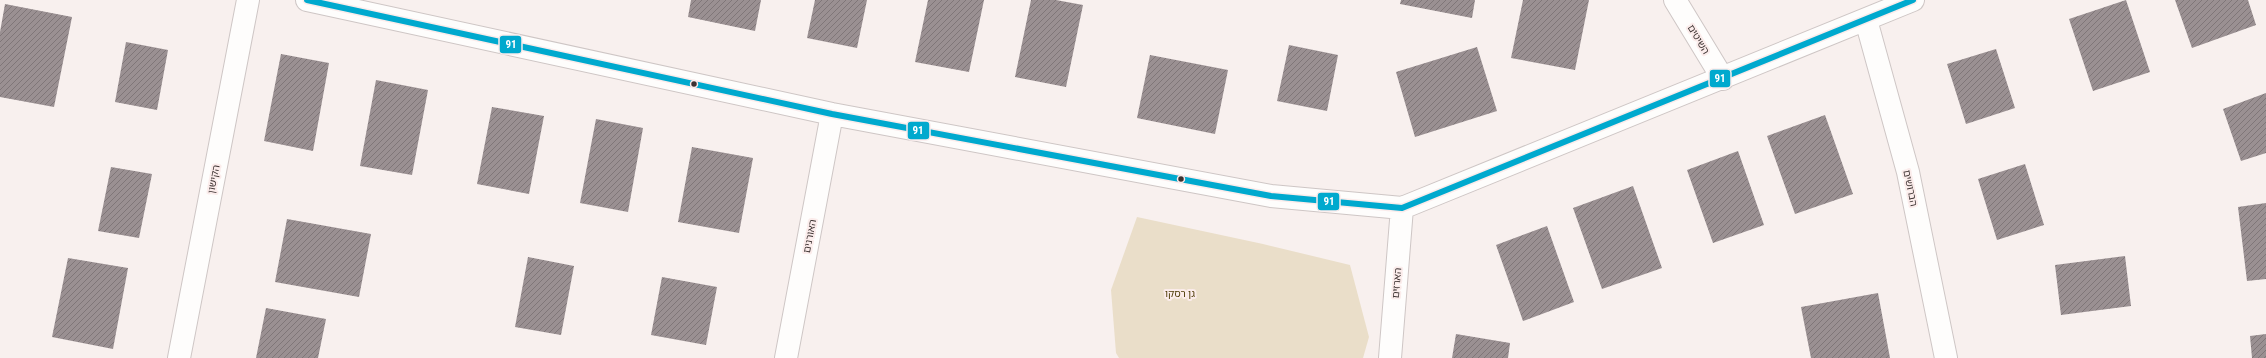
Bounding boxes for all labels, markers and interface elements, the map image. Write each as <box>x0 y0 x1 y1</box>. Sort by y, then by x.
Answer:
street label: השיטים <box>1686 23 1712 56</box>
line badge: 91 <box>499 35 522 54</box>
text: 91 <box>505 38 517 51</box>
line badge: 91 <box>1709 69 1731 88</box>
text: 91 <box>1714 72 1726 85</box>
unlabelled marker <box>689 79 699 89</box>
line badge: 91 <box>907 121 930 140</box>
text: 91 <box>912 124 924 137</box>
street label: הקישון <box>205 164 222 194</box>
street label: הברושים <box>1901 169 1920 207</box>
unlabelled marker <box>1176 174 1186 184</box>
line badge: 91 <box>1317 192 1340 211</box>
text: 91 <box>1323 195 1335 208</box>
street label: האורנים <box>801 218 818 254</box>
street label: הארזים <box>1390 267 1403 299</box>
park label: גן רסקו <box>1165 288 1195 299</box>

